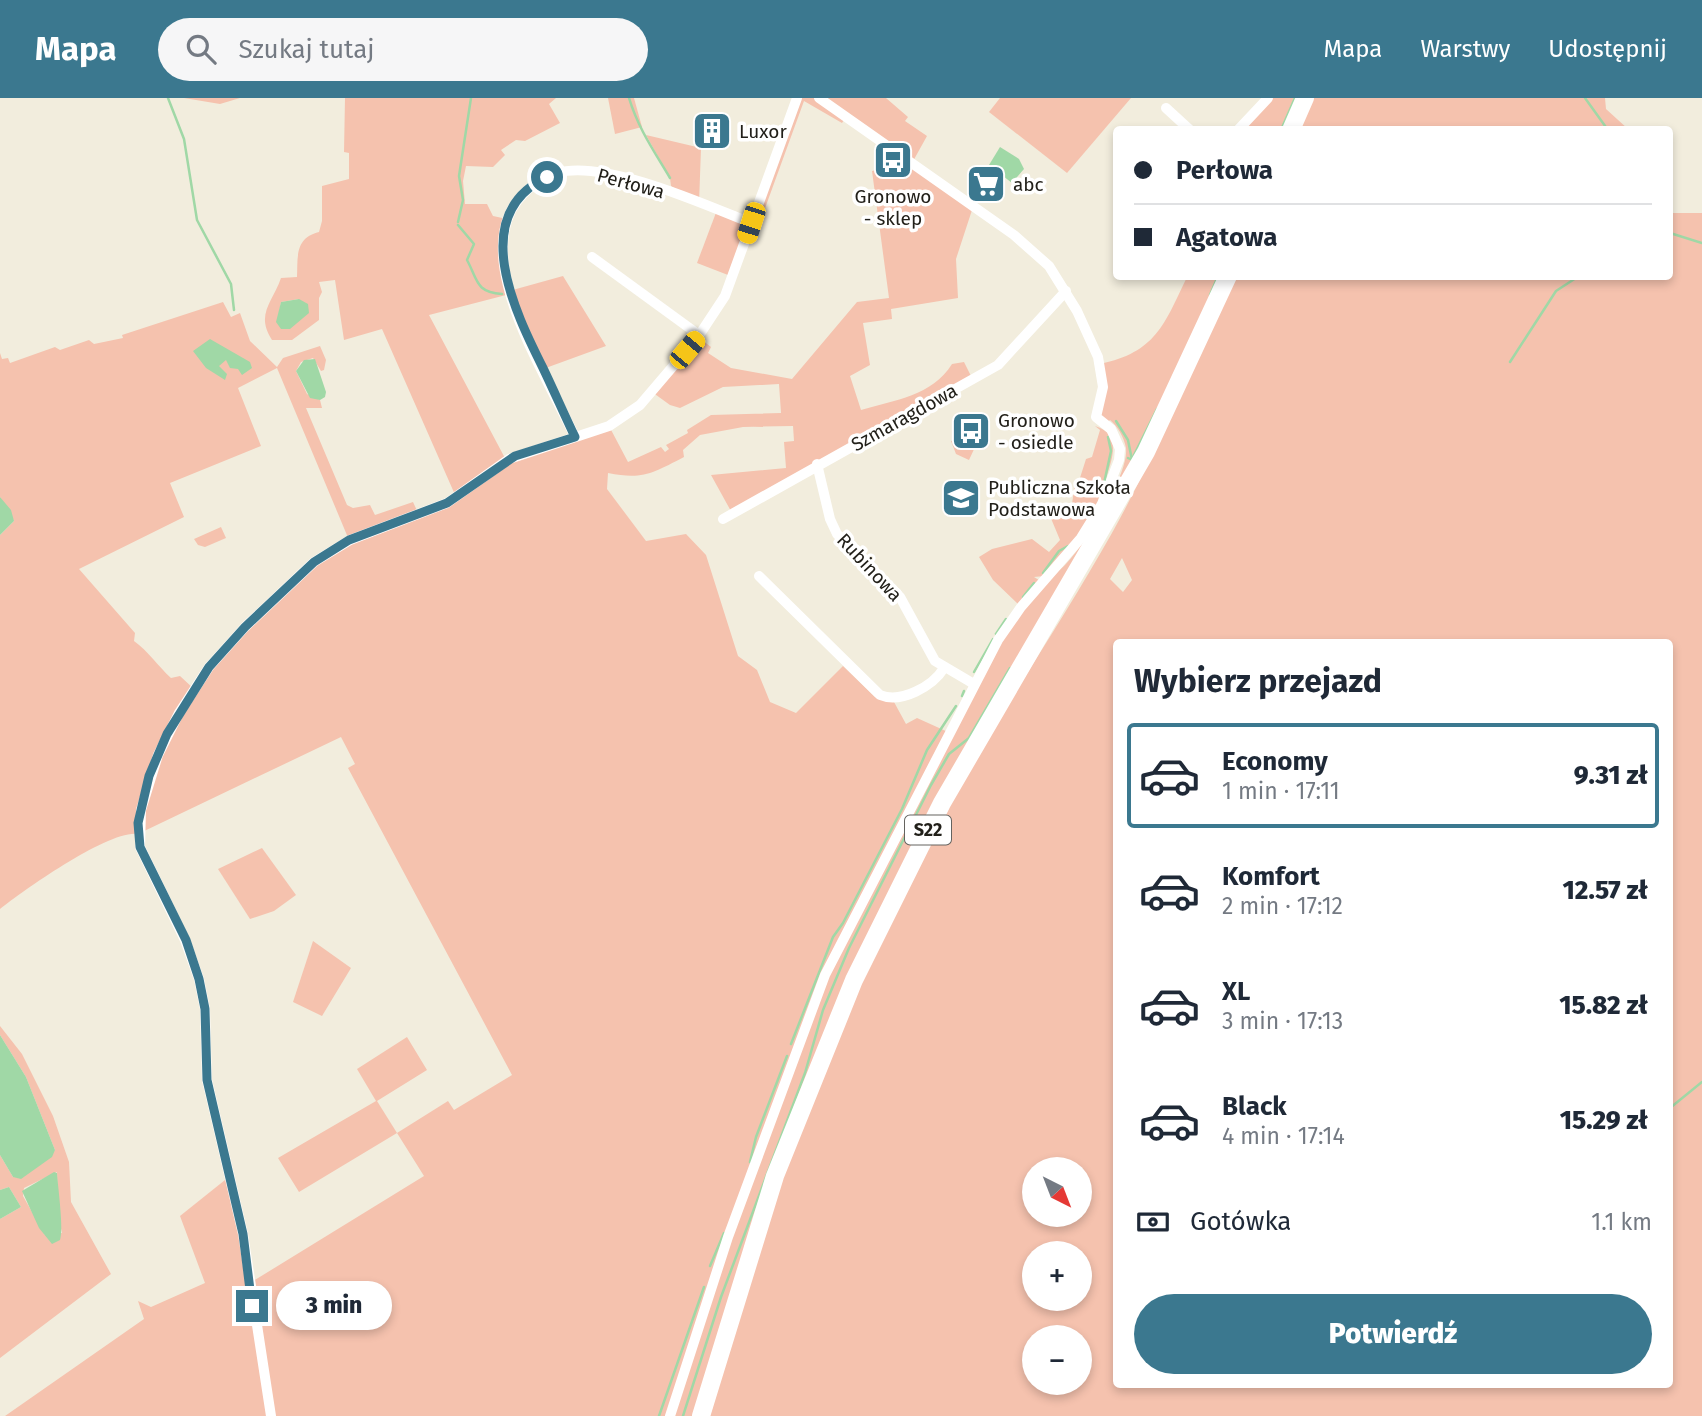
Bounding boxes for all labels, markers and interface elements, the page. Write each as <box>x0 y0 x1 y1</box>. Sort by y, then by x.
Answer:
search box <box>158 18 648 81</box>
text: Mapa <box>35 29 116 69</box>
icon: search <box>182 30 220 68</box>
text: Szukaj tutaj <box>238 34 375 65</box>
text: Mapa <box>1324 35 1382 63</box>
text: Warstwy <box>1420 35 1510 63</box>
text: Udostępnij <box>1548 35 1667 63</box>
building icon: Luxor <box>691 110 733 152</box>
place label: Luxor <box>739 120 787 143</box>
bus stop icon: Gronowo - sklep <box>872 139 914 181</box>
text: Perłowa <box>1176 155 1273 186</box>
route start <box>531 161 563 193</box>
street label: Perłowa <box>595 163 667 203</box>
supermarket icon: abc <box>965 163 1007 205</box>
place label: abc <box>1013 173 1044 196</box>
place label: Gronowo - sklep <box>855 185 931 230</box>
car <box>735 200 768 246</box>
text: Agatowa <box>1176 222 1277 253</box>
car <box>666 327 709 373</box>
street label: Szmaragdowa <box>847 379 961 456</box>
place label: Gronowo - osiedle <box>998 409 1075 454</box>
bus stop icon: Gronowo - osiedle <box>950 410 992 452</box>
place label: Publiczna Szkoła Podstawowa <box>988 476 1131 521</box>
school or university icon: Publiczna Szkoła Podstawowa <box>940 477 982 519</box>
street label: Rubinowa <box>832 528 907 606</box>
text: Wybierz przejazd <box>1134 662 1382 700</box>
icon: car <box>1138 744 1201 807</box>
text: Economy <box>1222 746 1328 777</box>
text: 9.31 zł <box>1574 760 1648 791</box>
text: 1 min · 17:11 <box>1222 777 1340 805</box>
road number: S22 <box>905 816 951 844</box>
icon: car <box>1138 859 1201 922</box>
text: Komfort <box>1222 861 1320 892</box>
text: 12.57 zł <box>1562 875 1648 906</box>
text: 2 min · 17:12 <box>1222 892 1343 920</box>
icon: car <box>1138 974 1201 1037</box>
text: XL <box>1222 976 1250 1007</box>
text: 15.82 zł <box>1559 990 1648 1021</box>
text: 3 min · 17:13 <box>1222 1007 1343 1035</box>
icon: car <box>1138 1089 1201 1152</box>
text: Black <box>1222 1091 1287 1122</box>
text: 15.29 zł <box>1560 1105 1648 1136</box>
text: 4 min · 17:14 <box>1222 1122 1345 1150</box>
north arrow <box>1022 1157 1092 1227</box>
map controls <box>1022 1157 1092 1395</box>
icon: cash <box>1134 1203 1172 1241</box>
text: Gotówka <box>1190 1206 1291 1237</box>
text: 1.1 km <box>1591 1208 1652 1236</box>
button: + <box>1022 1241 1092 1311</box>
callout: 3 min <box>276 1282 392 1330</box>
route end <box>236 1290 268 1322</box>
text: 3 min <box>306 1291 362 1319</box>
button: Potwierdź <box>1134 1294 1652 1374</box>
button: − <box>1022 1325 1092 1395</box>

